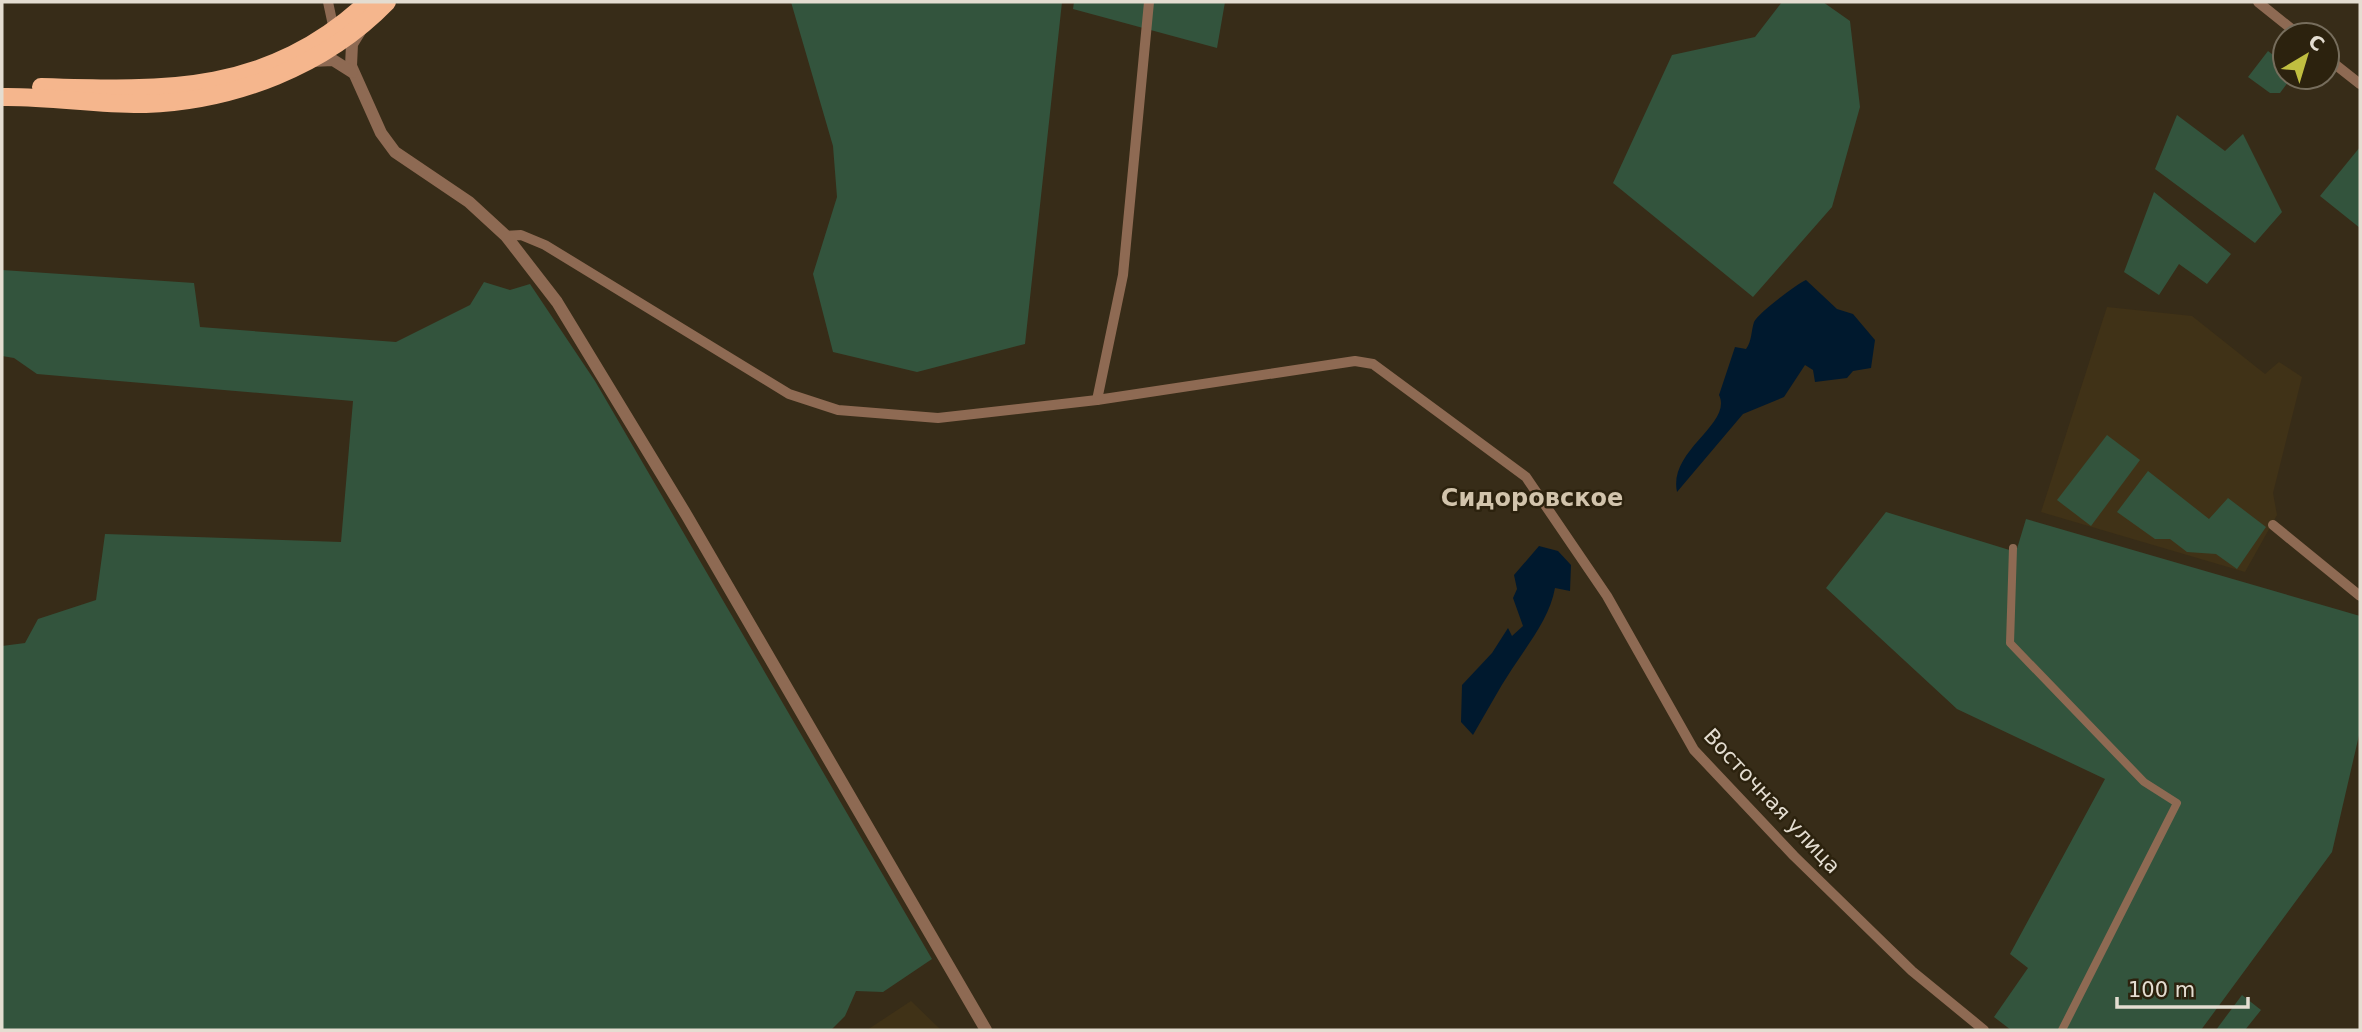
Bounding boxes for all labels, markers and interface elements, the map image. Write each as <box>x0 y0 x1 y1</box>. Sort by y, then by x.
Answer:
north arrow <box>2271 21 2341 91</box>
text: С <box>2304 30 2329 56</box>
district label: Сидоровское <box>1441 484 1623 512</box>
street label: Восточная улица <box>1699 724 1845 878</box>
scale bar <box>2117 965 2248 1009</box>
text: 100 m <box>2128 978 2195 1002</box>

